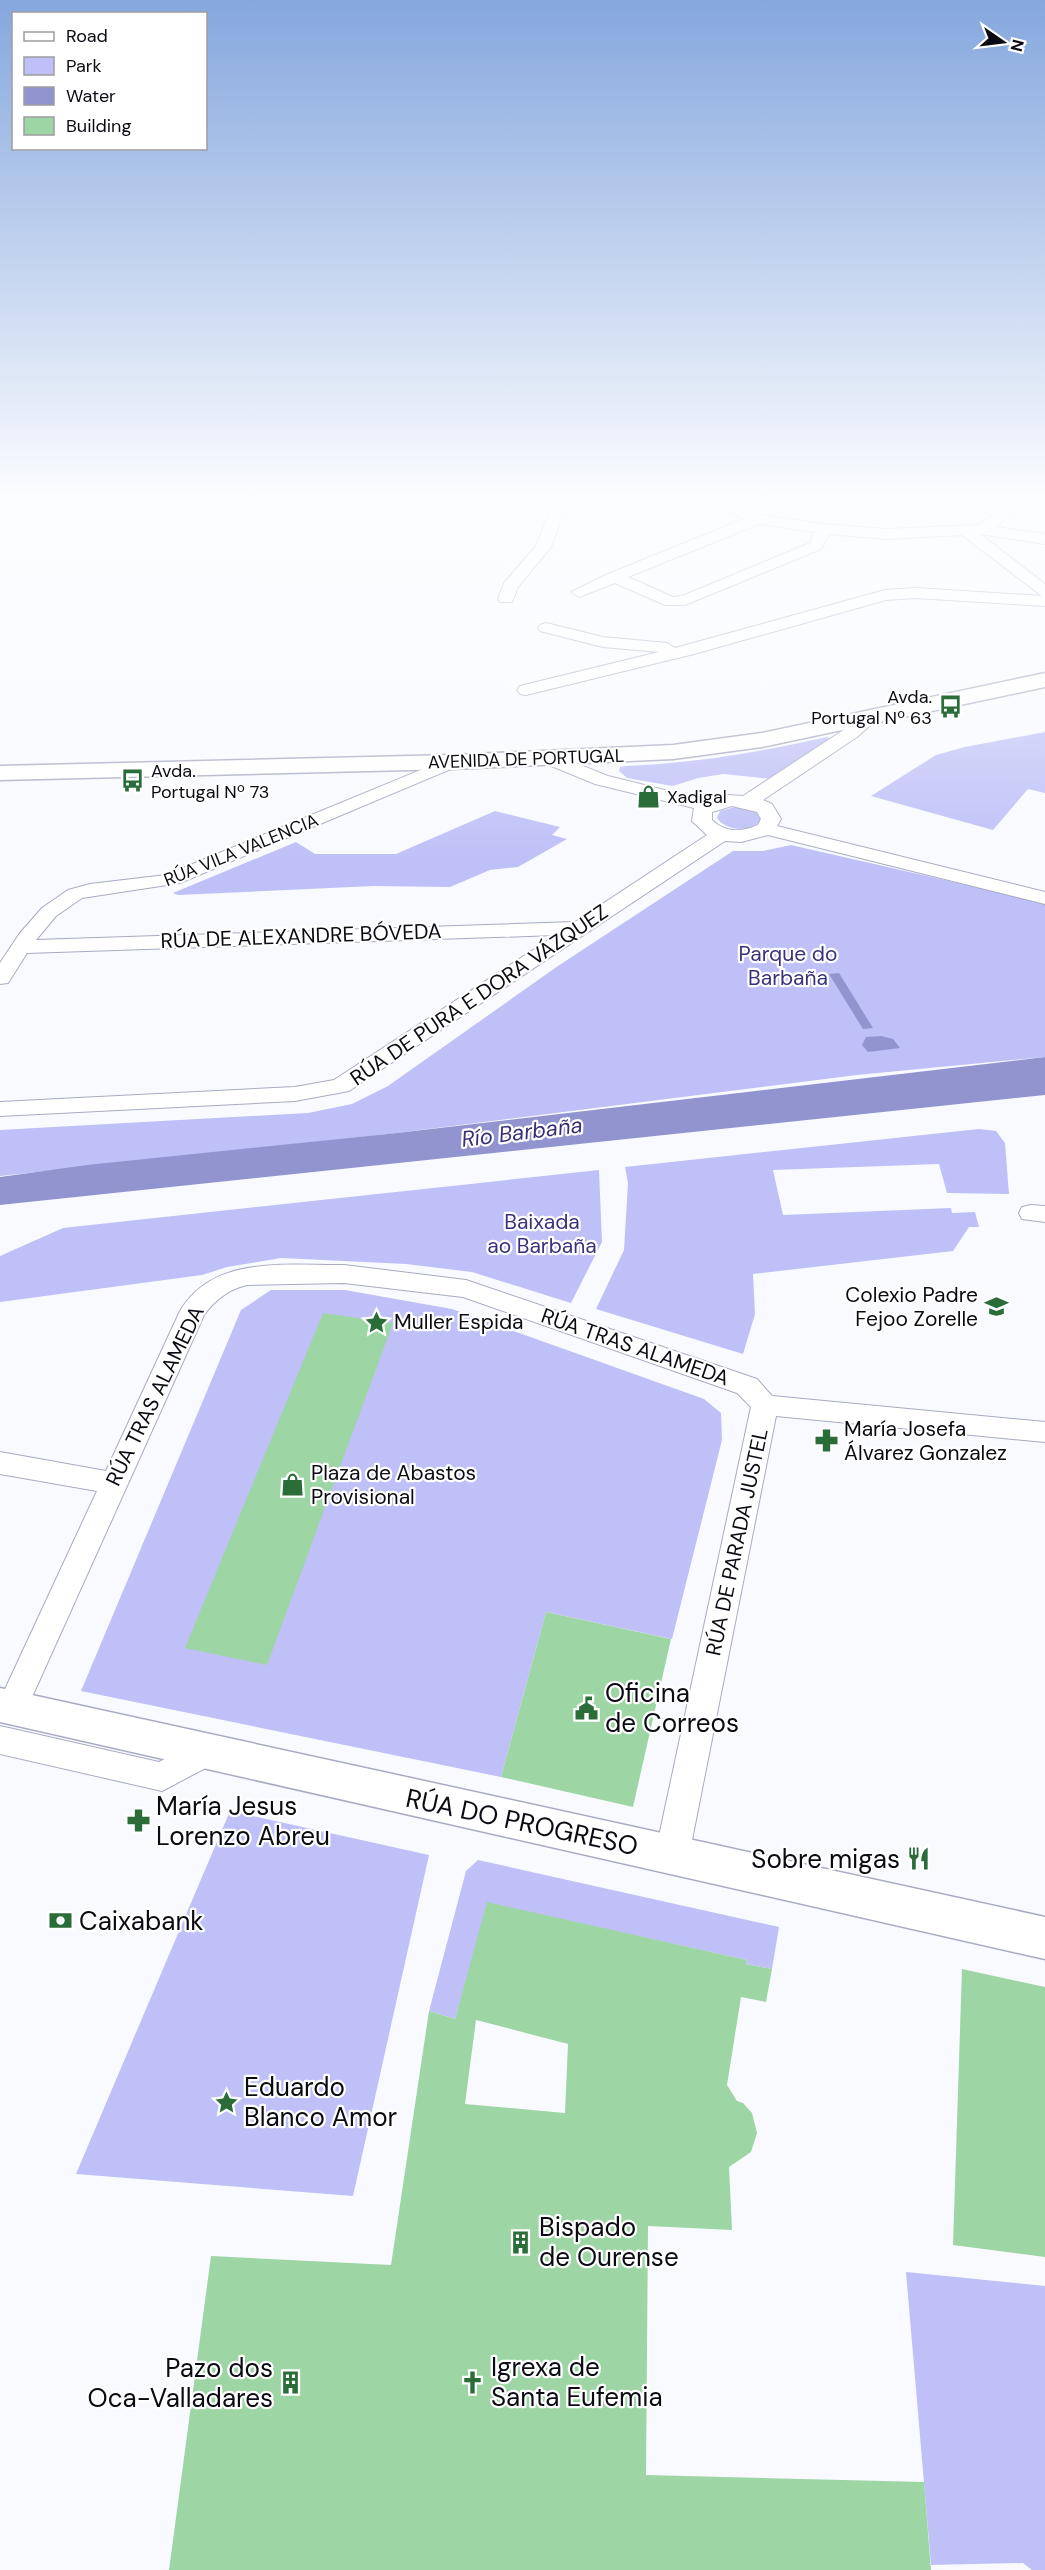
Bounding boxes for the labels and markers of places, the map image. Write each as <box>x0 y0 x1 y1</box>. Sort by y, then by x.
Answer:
place label: Avda. Portugal Nº 63 <box>811 685 932 730</box>
bus stop icon: Avda. Portugal Nº 63 <box>937 694 963 720</box>
place label: Avda. Portugal Nº 73 <box>151 759 270 804</box>
bus stop icon: Avda. Portugal Nº 73 <box>120 768 146 794</box>
shop icon: Xadigal <box>636 784 662 810</box>
place label: Xadigal <box>667 785 727 809</box>
place label: Colexio Padre Fejoo Zorelle <box>845 1281 978 1333</box>
school or university icon: Colexio Padre Fejoo Zorelle <box>983 1294 1009 1320</box>
place label: Muller Espida <box>394 1308 524 1336</box>
place icon: Muller Espida <box>363 1309 389 1335</box>
place label: María Josefa Álvarez Gonzalez <box>844 1415 1007 1467</box>
pharmacy icon: María Josefa Álvarez Gonzalez <box>813 1428 839 1454</box>
place label: Plaza de Abastos Provisional <box>311 1459 476 1511</box>
shop icon: Plaza de Abastos Provisional <box>280 1472 306 1498</box>
place label: Oficina de Correos <box>605 1676 739 1740</box>
public building icon: Oficina de Correos <box>574 1695 600 1721</box>
place label: María Jesus Lorenzo Abreu <box>156 1789 330 1853</box>
pharmacy icon: María Jesus Lorenzo Abreu <box>125 1808 151 1834</box>
place label: Sobre migas <box>751 1842 900 1876</box>
restaurant icon: Sobre migas <box>905 1846 931 1872</box>
place label: Caixabank <box>79 1904 203 1938</box>
bank icon: Caixabank <box>48 1908 74 1934</box>
place label: Eduardo Blanco Amor <box>244 2070 397 2134</box>
place icon: Eduardo Blanco Amor <box>213 2089 239 2115</box>
place label: Bispado de Ourense <box>539 2210 679 2274</box>
building icon: Bispado de Ourense <box>508 2229 534 2255</box>
place label: Igrexa de Santa Eufemia <box>491 2350 663 2414</box>
place label: Pazo dos Oca-Valladares <box>88 2351 273 2415</box>
church icon: Igrexa de Santa Eufemia <box>460 2369 486 2395</box>
building icon: Pazo dos Oca-Valladares <box>278 2370 304 2396</box>

